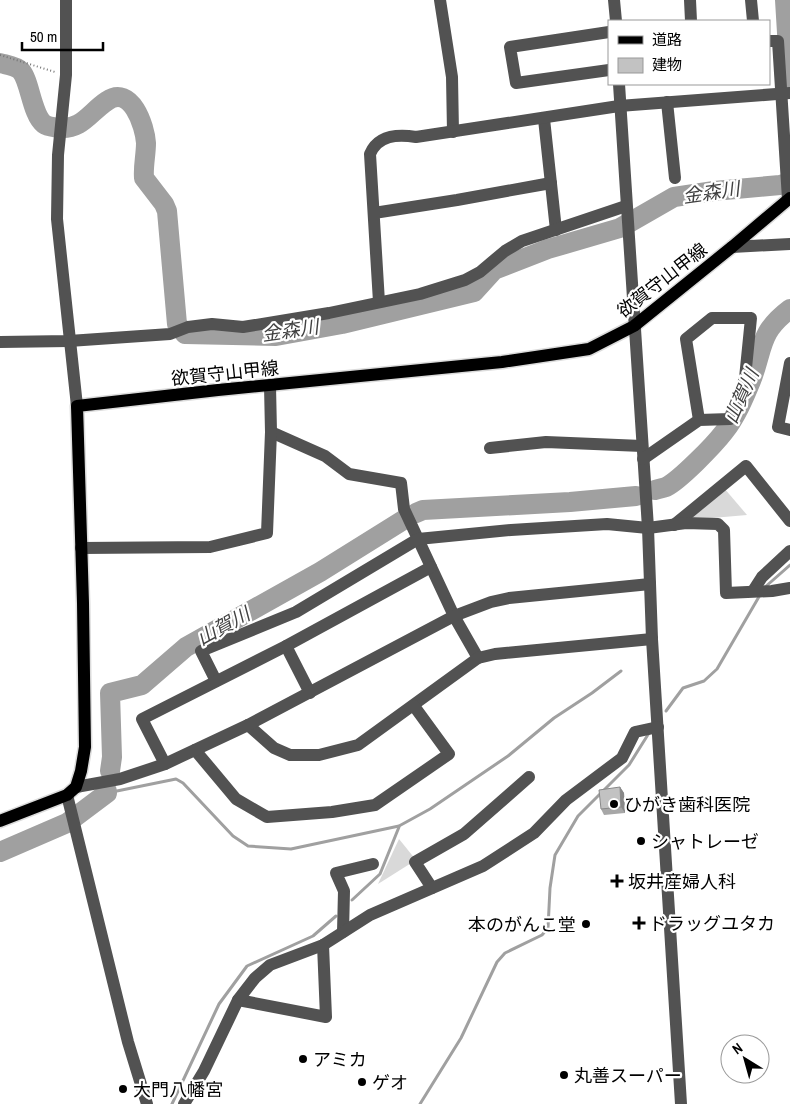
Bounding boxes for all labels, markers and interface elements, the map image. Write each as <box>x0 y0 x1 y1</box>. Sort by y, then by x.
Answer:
scale bar <box>22 20 104 52</box>
legend <box>608 20 770 85</box>
text: 50 m <box>30 26 57 47</box>
text: 道路 <box>652 29 682 50</box>
text: 建物 <box>652 54 682 75</box>
water label: 金森川 <box>681 175 743 209</box>
street label: 欲賀守山甲線 <box>612 237 712 323</box>
water label: 金森川 <box>260 313 322 347</box>
street label: 欲賀守山甲線 <box>170 355 280 391</box>
water label: 山賀川 <box>718 363 765 427</box>
water label: 山賀川 <box>192 600 256 651</box>
place label: ひがき歯科医院 <box>624 792 750 817</box>
marker: ひがき歯科医院 <box>608 798 620 810</box>
place label: シャトレーゼ <box>651 829 759 854</box>
marker: シャトレーゼ <box>635 835 647 847</box>
place label: 坂井産婦人科 <box>628 869 736 894</box>
marker: 坂井産婦人科 <box>610 874 624 888</box>
place label: ドラッグユタカ <box>649 911 775 936</box>
place label: 本のがんこ堂 <box>468 912 576 937</box>
marker: ドラッグユタカ <box>633 917 645 929</box>
marker: 本のがんこ堂 <box>580 918 592 930</box>
north arrow <box>720 1034 770 1084</box>
text: N <box>728 1039 746 1058</box>
place label: アミカ <box>313 1047 367 1072</box>
marker: アミカ <box>297 1053 309 1065</box>
place label: 丸善スーパー <box>574 1063 682 1088</box>
marker: 丸善スーパー <box>558 1069 570 1081</box>
place label: ゲオ <box>372 1070 408 1095</box>
marker: ゲオ <box>356 1076 368 1088</box>
place label: 大門八幡宮 <box>133 1077 223 1102</box>
marker: 大門八幡宮 <box>117 1083 129 1095</box>

